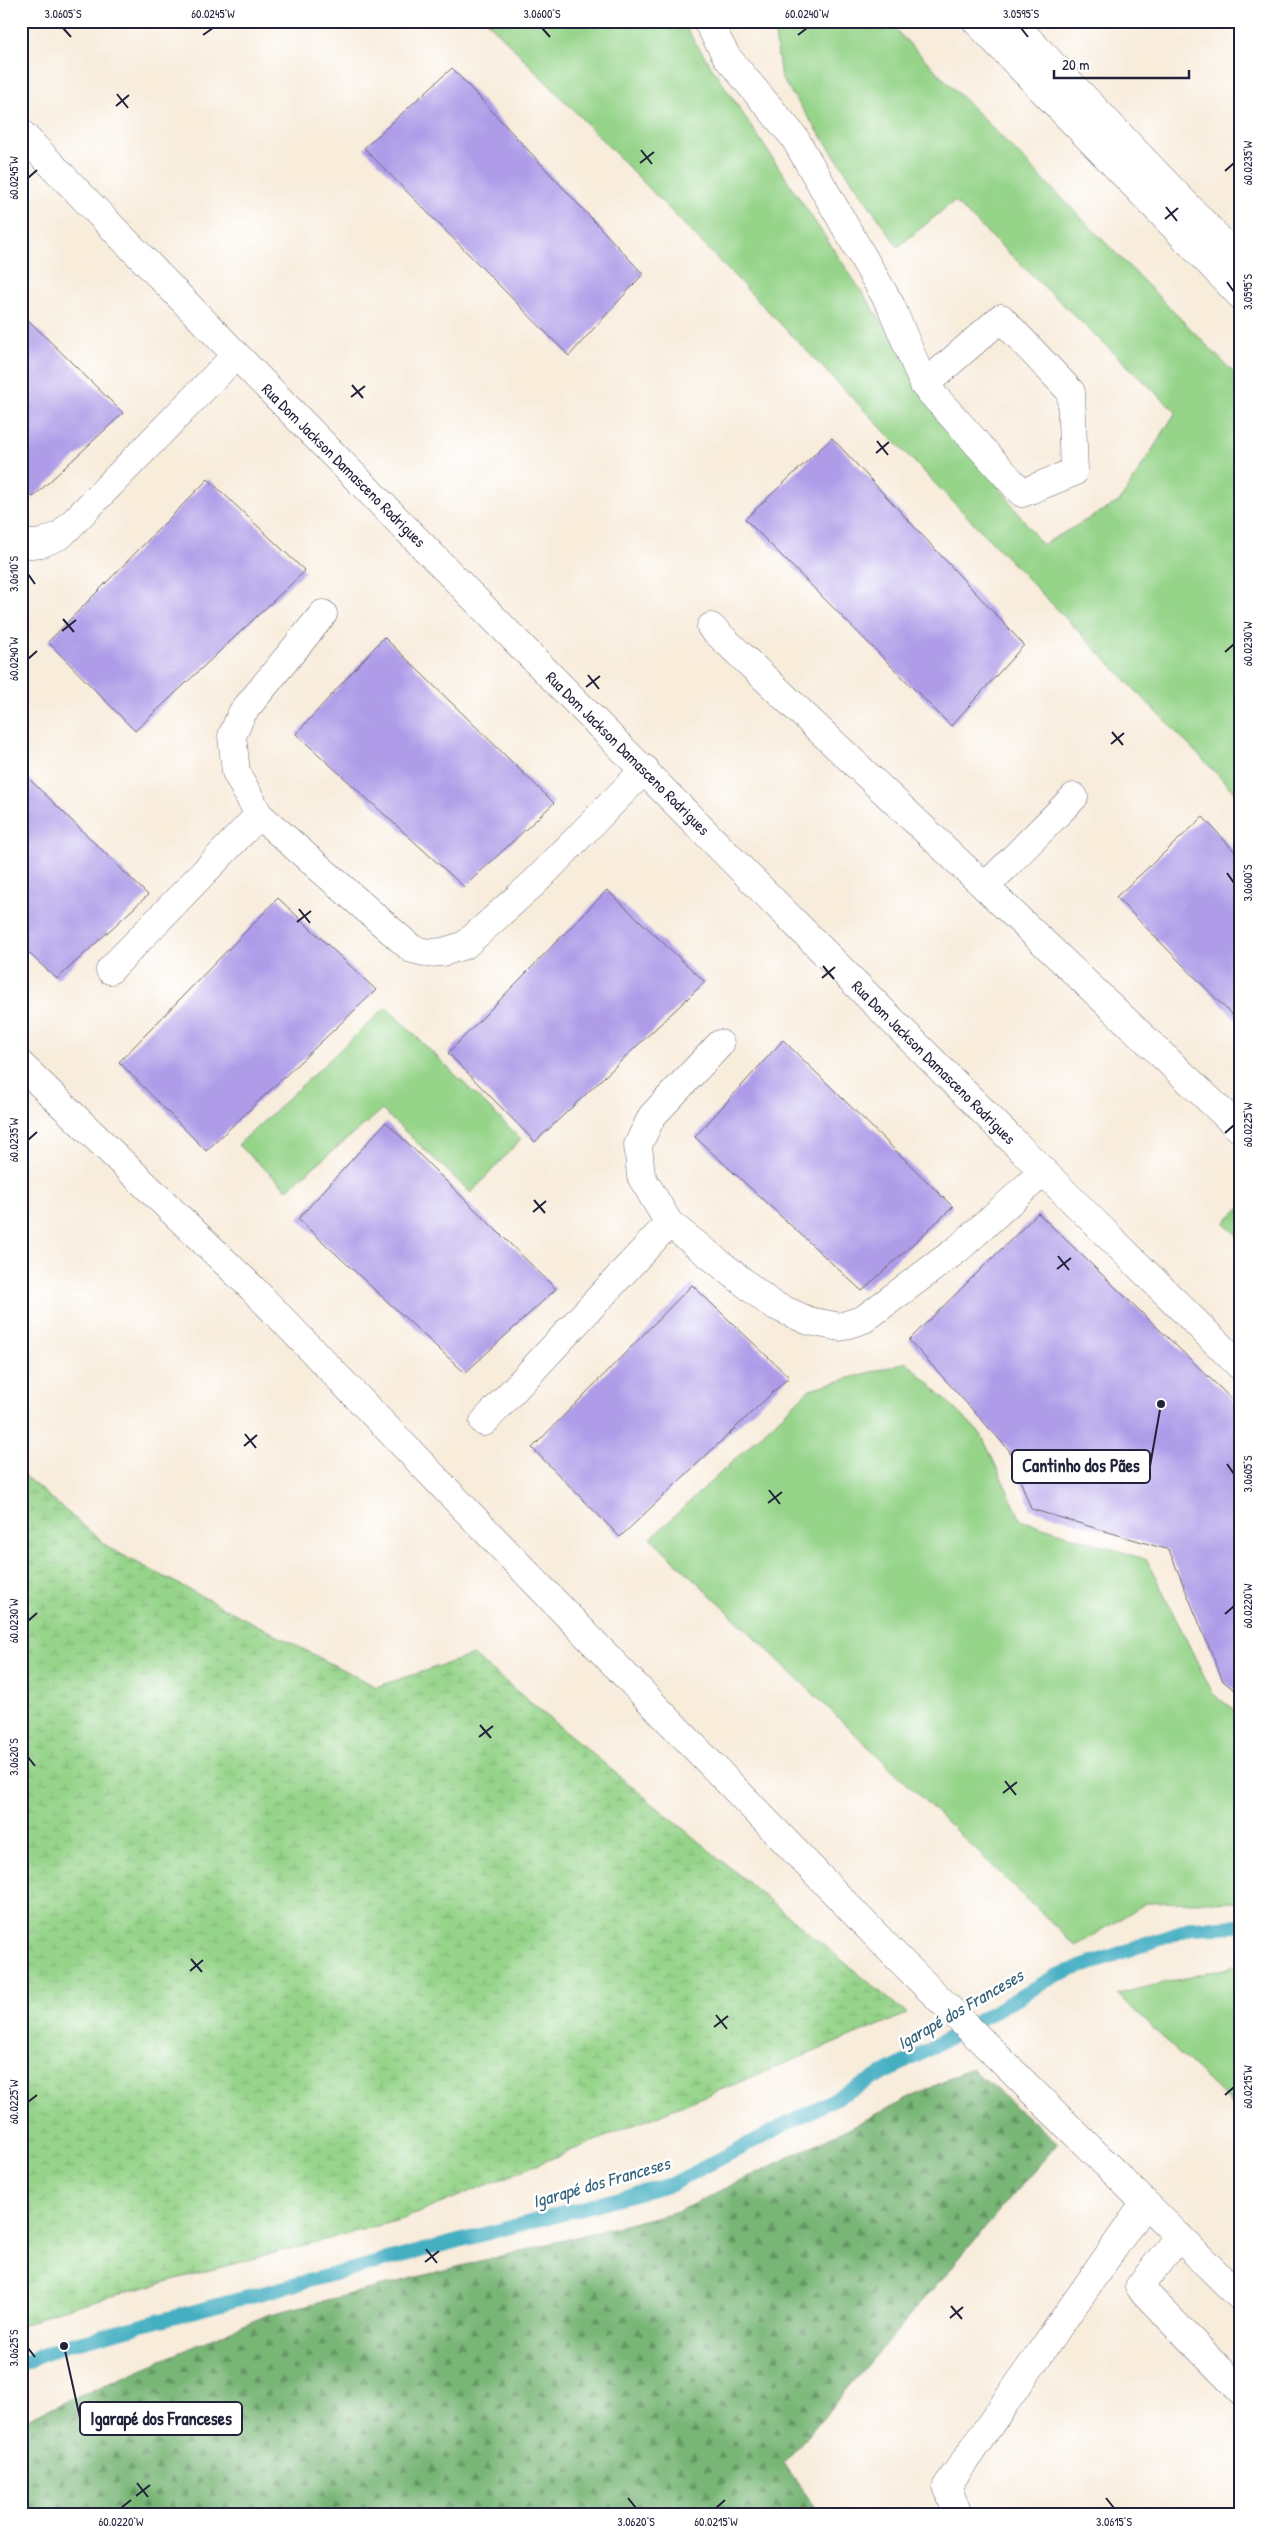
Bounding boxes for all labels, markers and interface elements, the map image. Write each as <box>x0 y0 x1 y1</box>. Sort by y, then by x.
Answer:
text: 3.0605°S <box>45 5 82 22</box>
text: 60.0245°W <box>191 5 235 22</box>
text: 3.0600°S <box>523 5 561 22</box>
text: 60.0240°W <box>785 5 829 22</box>
text: 3.0595°S <box>1003 5 1040 22</box>
scale bar <box>1054 48 1190 80</box>
text: 20 m <box>1062 54 1089 75</box>
text: 60.0235°W <box>1239 140 1256 185</box>
text: 60.0245°W <box>5 156 22 200</box>
text: 3.0595°S <box>1239 273 1256 310</box>
street label: Rua Dom Jackson Damasceno Rodrigues <box>257 378 431 552</box>
text: 3.0610°S <box>5 555 22 592</box>
text: 60.0230°W <box>1239 621 1256 666</box>
text: 60.0240°W <box>5 637 22 681</box>
street label: Rua Dom Jackson Damasceno Rodrigues <box>541 666 715 840</box>
text: 3.0600°S <box>1239 864 1256 902</box>
street label: Rua Dom Jackson Damasceno Rodrigues <box>847 975 1021 1149</box>
text: 60.0225°W <box>1239 1102 1256 1147</box>
text: 60.0235°W <box>5 1117 22 1162</box>
callout: Cantinho dos Pães <box>1012 1450 1150 1483</box>
text: Cantinho dos Pães <box>1022 1453 1140 1478</box>
text: 3.0605°S <box>1239 1455 1256 1492</box>
text: 60.0220°W <box>1239 1583 1256 1628</box>
text: 60.0230°W <box>5 1598 22 1643</box>
text: 3.0620°S <box>5 1738 22 1776</box>
water label: Igarapé dos Franceses <box>892 1962 1029 2055</box>
text: 60.0215°W <box>1239 2065 1256 2109</box>
text: 60.0225°W <box>5 2079 22 2124</box>
water label: Igarapé dos Franceses <box>529 2150 675 2214</box>
text: 3.0625°S <box>5 2329 22 2367</box>
callout: Igarapé dos Franceses <box>80 2402 242 2435</box>
text: Igarapé dos Franceses <box>90 2406 232 2432</box>
text: 60.0220°W <box>99 2513 144 2530</box>
text: 3.0620°S <box>617 2513 655 2530</box>
text: 60.0215°W <box>694 2513 738 2530</box>
text: 3.0615°S <box>1096 2513 1132 2530</box>

